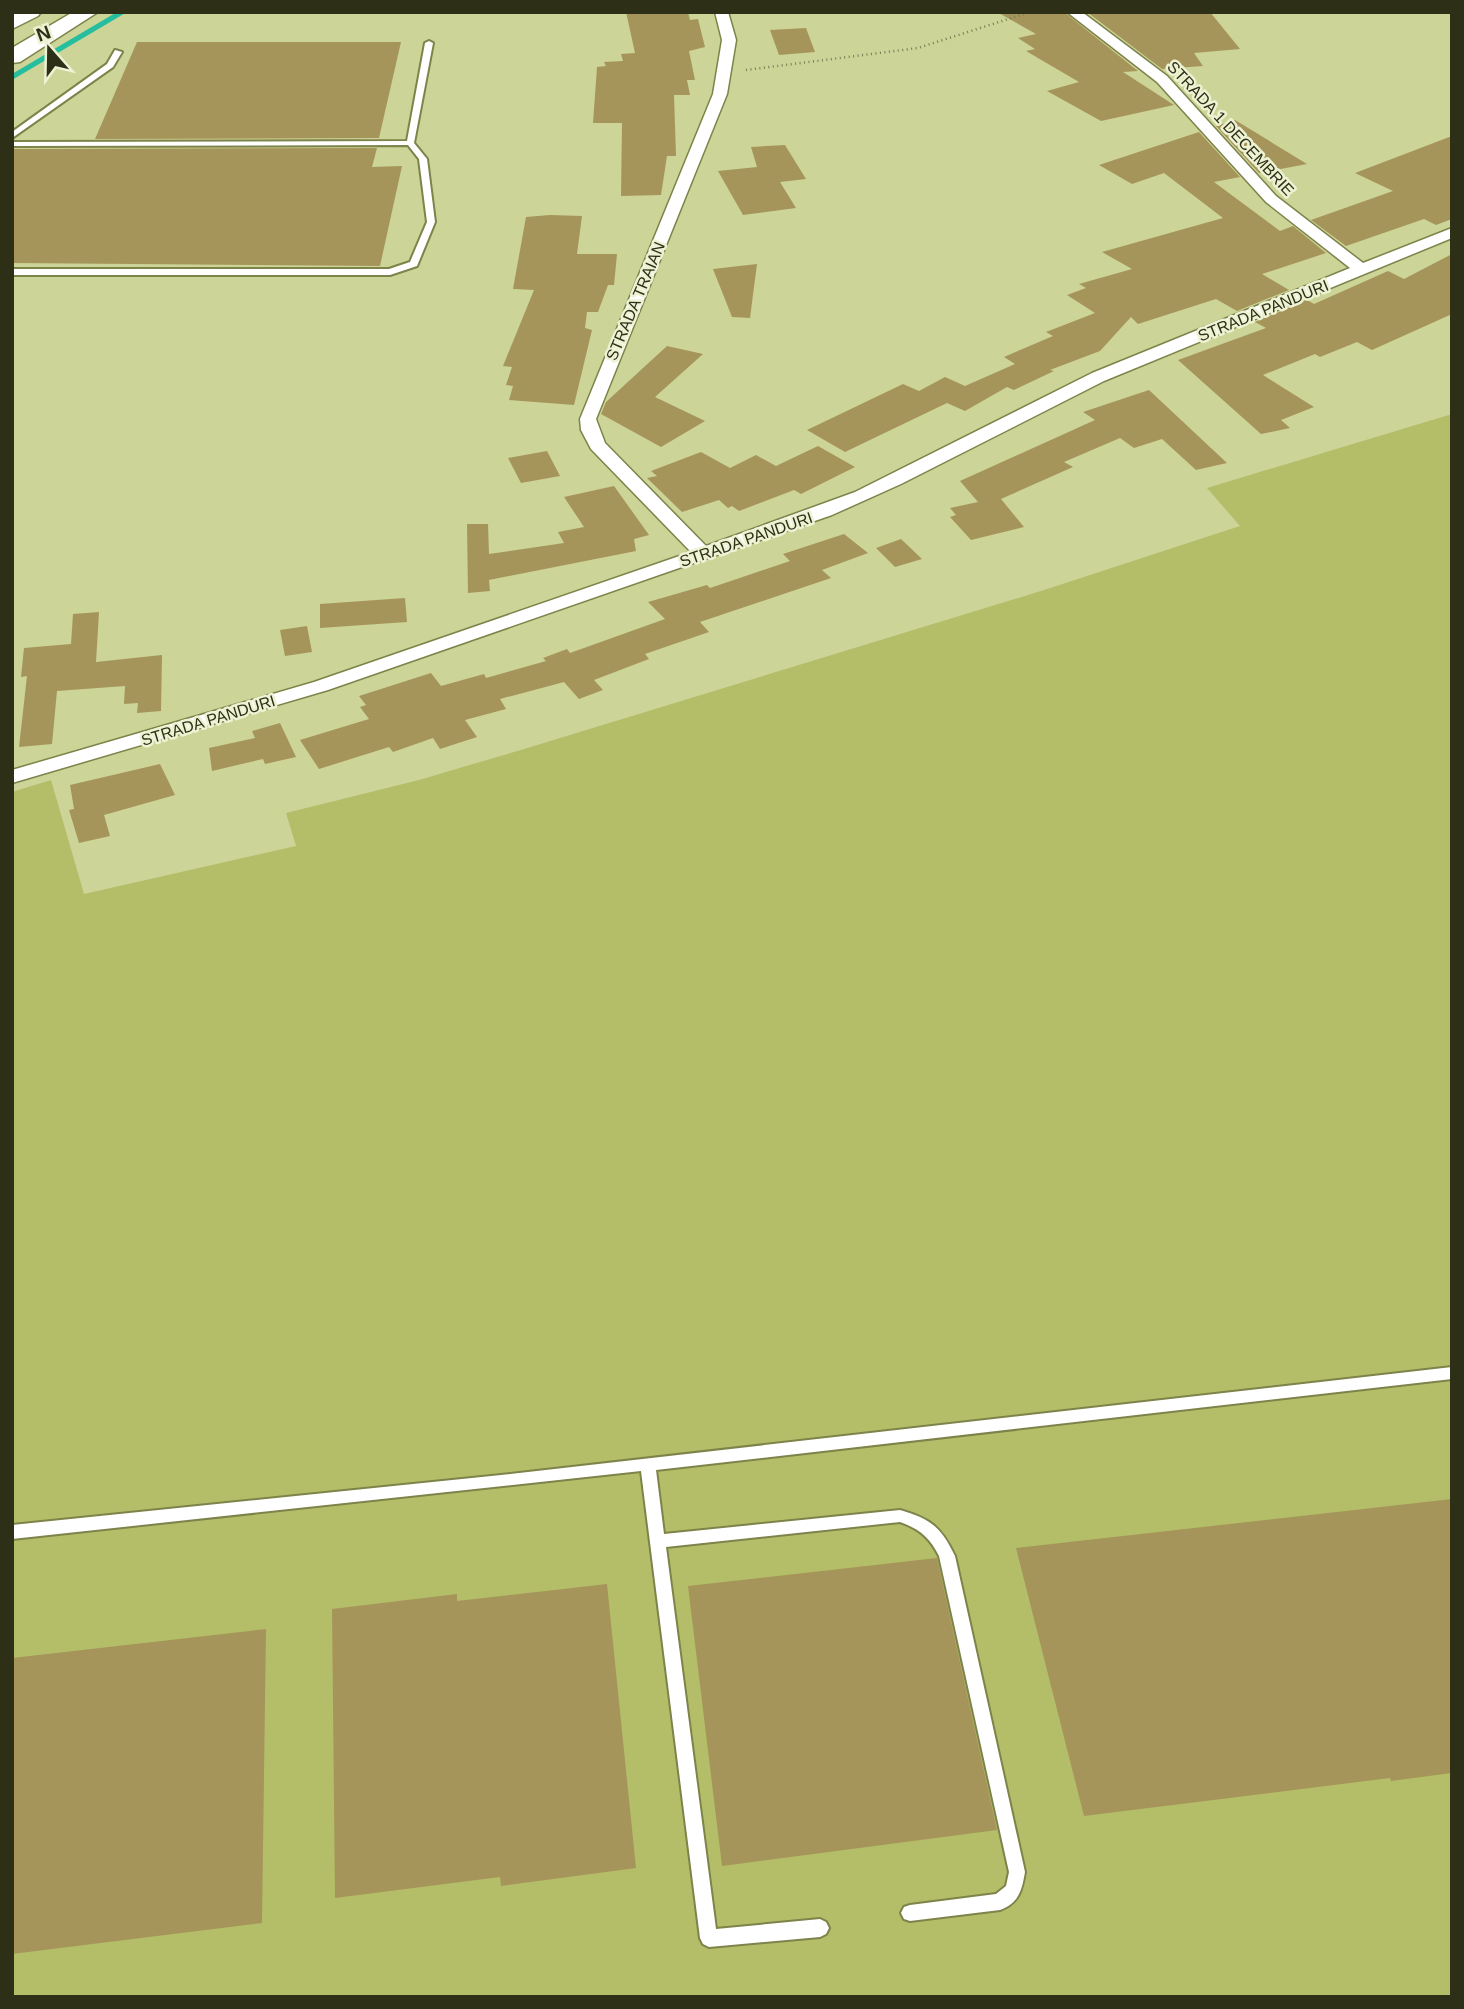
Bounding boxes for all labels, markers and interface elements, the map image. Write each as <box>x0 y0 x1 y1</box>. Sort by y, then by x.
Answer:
north arrow <box>14 14 84 84</box>
text: N <box>33 21 53 46</box>
street label: STRADA 1 DECEMBRIE <box>1164 58 1297 199</box>
street label: STRADA TRAIAN <box>603 239 668 363</box>
street label: STRADA PANDURI <box>1195 276 1331 344</box>
street label: STRADA PANDURI <box>678 509 815 570</box>
street label: STRADA PANDURI <box>139 692 277 749</box>

